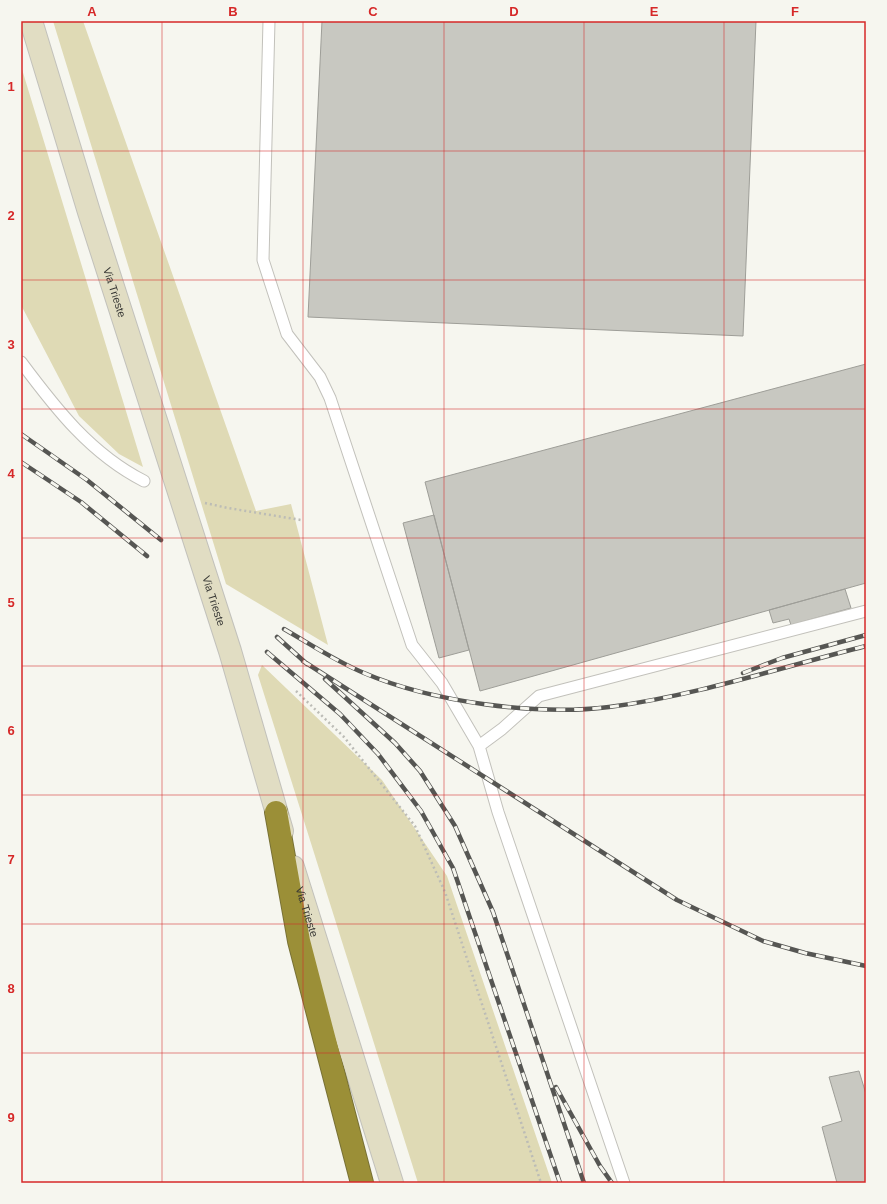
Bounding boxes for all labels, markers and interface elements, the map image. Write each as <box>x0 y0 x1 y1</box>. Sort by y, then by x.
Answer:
text: A <box>87 4 97 19</box>
text: B <box>228 4 238 19</box>
text: C <box>368 4 378 19</box>
text: D <box>509 4 519 19</box>
text: E <box>650 4 659 19</box>
text: F <box>791 4 799 19</box>
text: 1 <box>7 79 15 94</box>
text: 2 <box>7 208 15 223</box>
street label: Via Trieste <box>101 266 128 319</box>
text: 3 <box>7 337 15 352</box>
text: 4 <box>7 466 15 481</box>
street label: Via Trieste <box>200 574 228 627</box>
text: 5 <box>7 595 15 610</box>
text: 6 <box>7 723 15 738</box>
text: 7 <box>7 852 15 867</box>
street label: Via Trieste <box>294 885 321 938</box>
text: 8 <box>7 981 15 996</box>
text: 9 <box>7 1110 15 1125</box>

